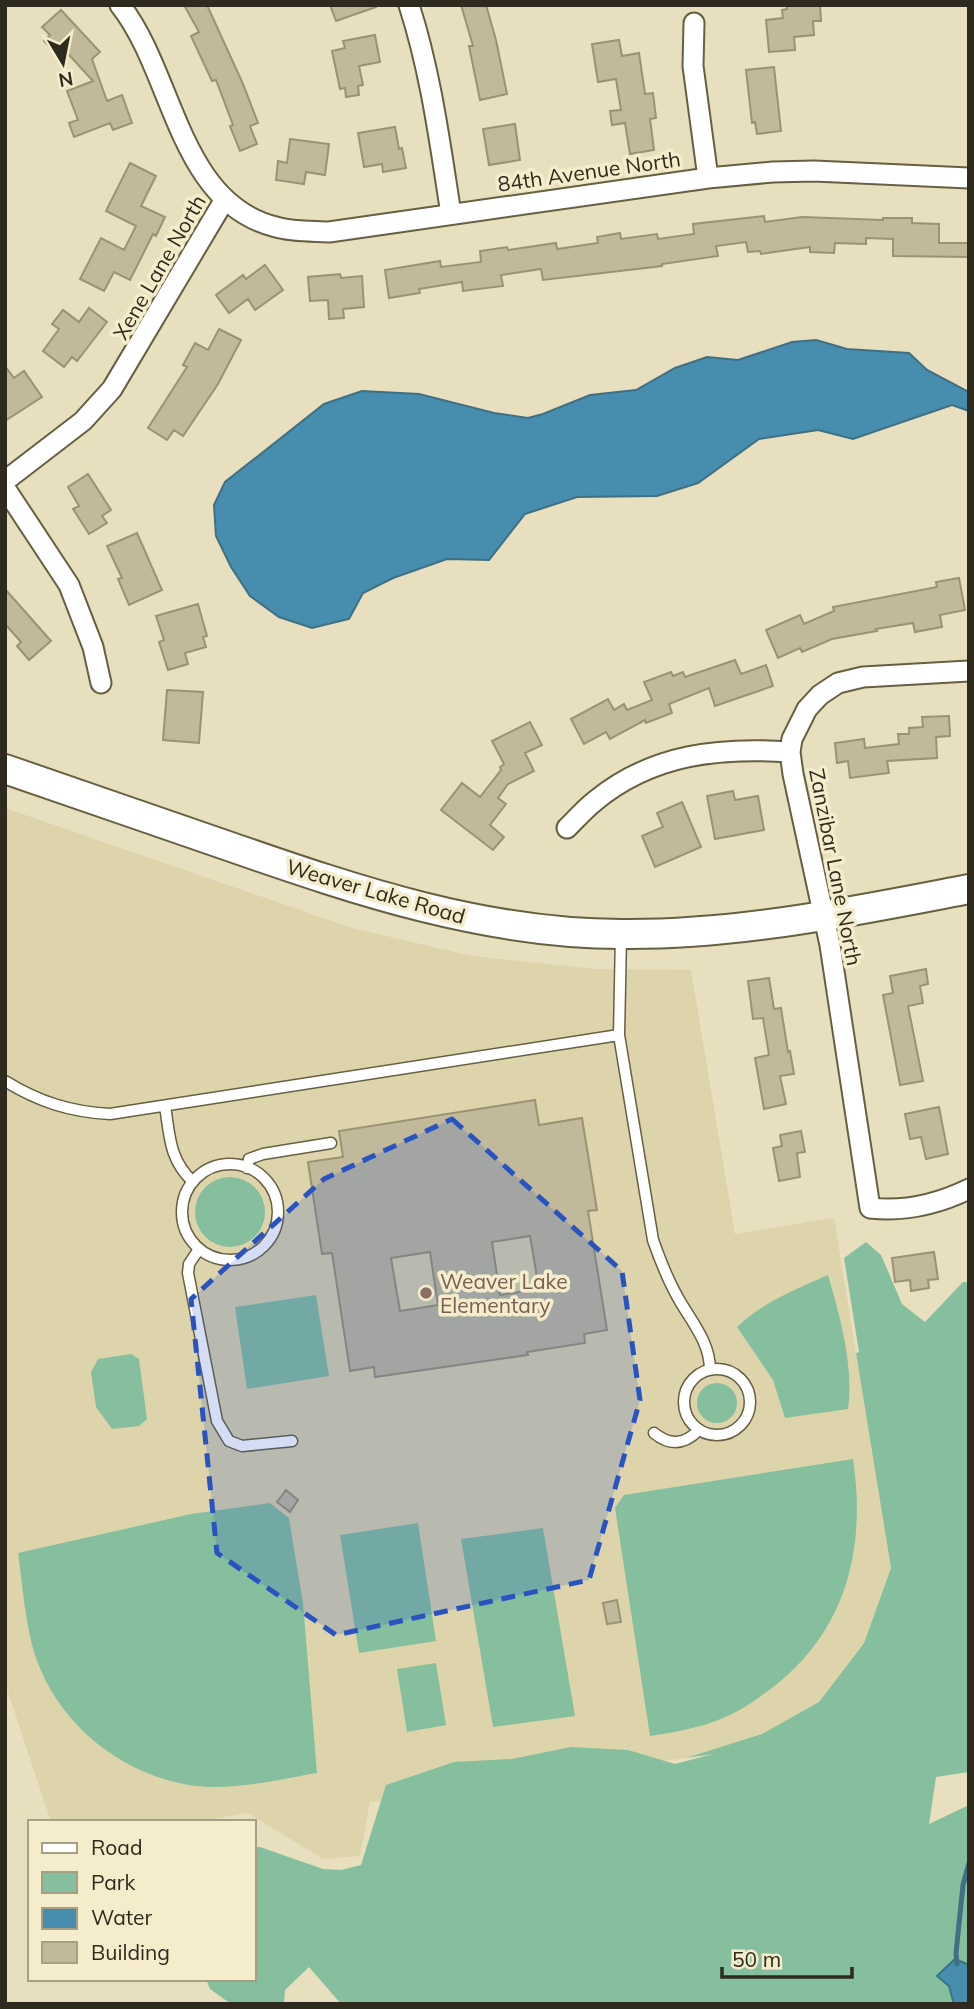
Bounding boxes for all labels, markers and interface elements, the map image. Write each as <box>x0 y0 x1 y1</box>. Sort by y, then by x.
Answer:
north arrow <box>28 28 98 98</box>
text: N <box>57 67 75 93</box>
street label: 84th Avenue North <box>496 145 682 197</box>
street label: Xene Lane North <box>107 190 211 344</box>
street label: Zanzibar Lane North <box>804 766 868 968</box>
street label: Weaver Lake Road <box>284 853 468 929</box>
place label: Weaver Lake Elementary <box>440 1268 568 1318</box>
marker: Weaver Lake Elementary <box>418 1285 434 1301</box>
legend <box>28 1820 256 1981</box>
text: Road <box>91 1834 142 1860</box>
text: Park <box>91 1869 135 1895</box>
text: Water <box>91 1904 152 1930</box>
scale bar <box>722 1936 852 1980</box>
text: Building <box>91 1939 170 1965</box>
text: 50 m <box>732 1946 781 1972</box>

